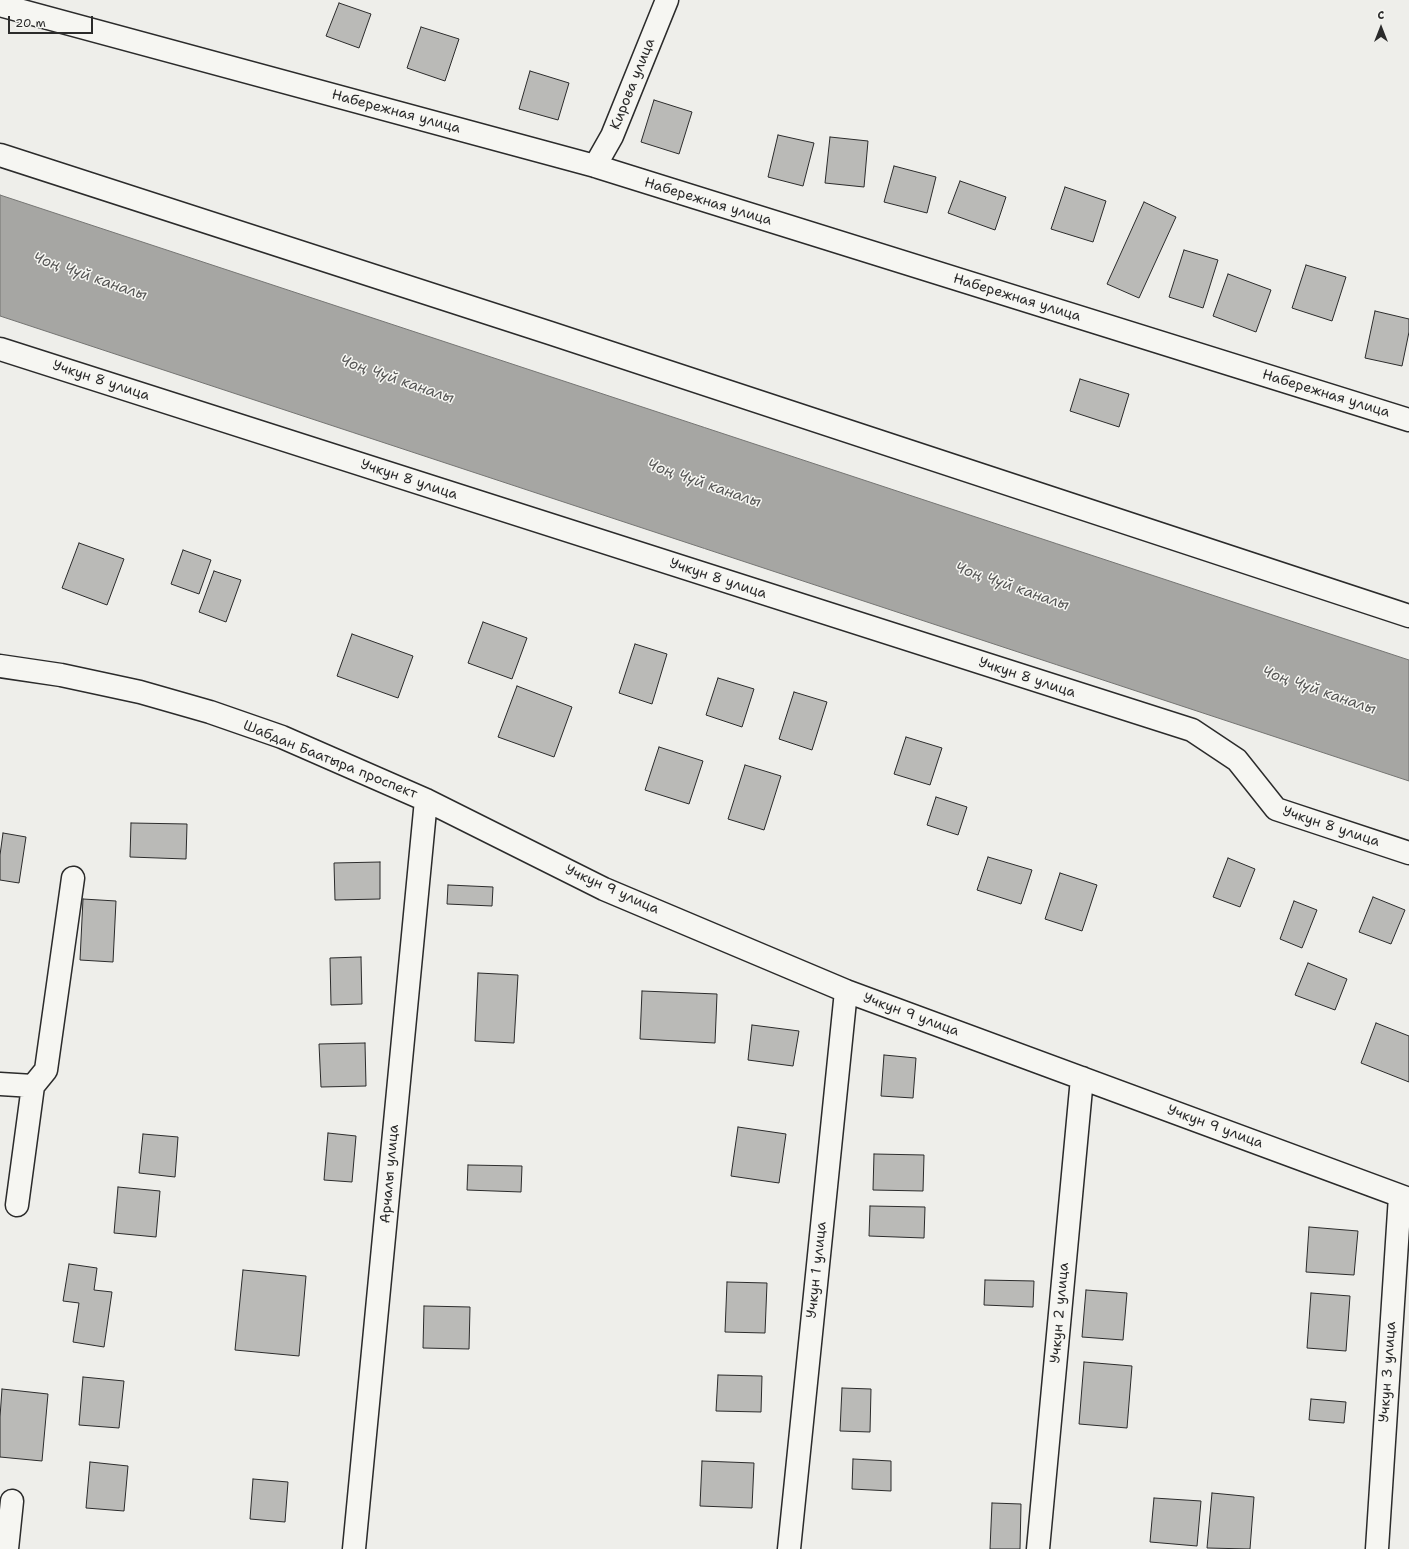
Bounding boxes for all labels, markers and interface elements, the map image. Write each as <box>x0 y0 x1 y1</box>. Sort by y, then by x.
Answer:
scale bar <box>10 8 95 34</box>
north arrow <box>1361 8 1401 48</box>
text: С <box>1378 8 1384 23</box>
text: 20 m <box>15 15 46 31</box>
street label: Кирова улица <box>607 36 659 132</box>
street label: Набережная улица <box>330 87 462 137</box>
street label: Набережная улица <box>642 175 774 229</box>
water label: Чоң Чүй каналы <box>31 249 149 305</box>
street label: Набережная улица <box>951 271 1083 325</box>
water label: Чоң Чүй каналы <box>338 352 456 408</box>
street label: Учкун 8 улица <box>50 357 152 405</box>
street label: Набережная улица <box>1260 367 1392 421</box>
street label: Учкун 8 улица <box>358 456 460 504</box>
water label: Чоң Чүй каналы <box>645 456 763 512</box>
street label: Учкун 8 улица <box>667 555 769 603</box>
water label: Чоң Чүй каналы <box>953 559 1071 615</box>
street label: Учкун 8 улица <box>976 654 1078 702</box>
water label: Чоң Чүй каналы <box>1260 663 1378 719</box>
street label: Шабдан Баатыра проспект <box>240 717 420 803</box>
street label: Учкун 8 улица <box>1280 803 1382 851</box>
street label: Учкун 9 улица <box>562 862 662 918</box>
street label: Учкун 9 улица <box>861 990 961 1040</box>
street label: Учкун 9 улица <box>1165 1102 1265 1152</box>
street label: Арчалы улица <box>377 1124 403 1224</box>
street label: Учкун 1 улица <box>804 1221 830 1319</box>
street label: Учкун 2 улица <box>1047 1262 1073 1364</box>
street label: Учкун 3 улица <box>1376 1321 1400 1423</box>

